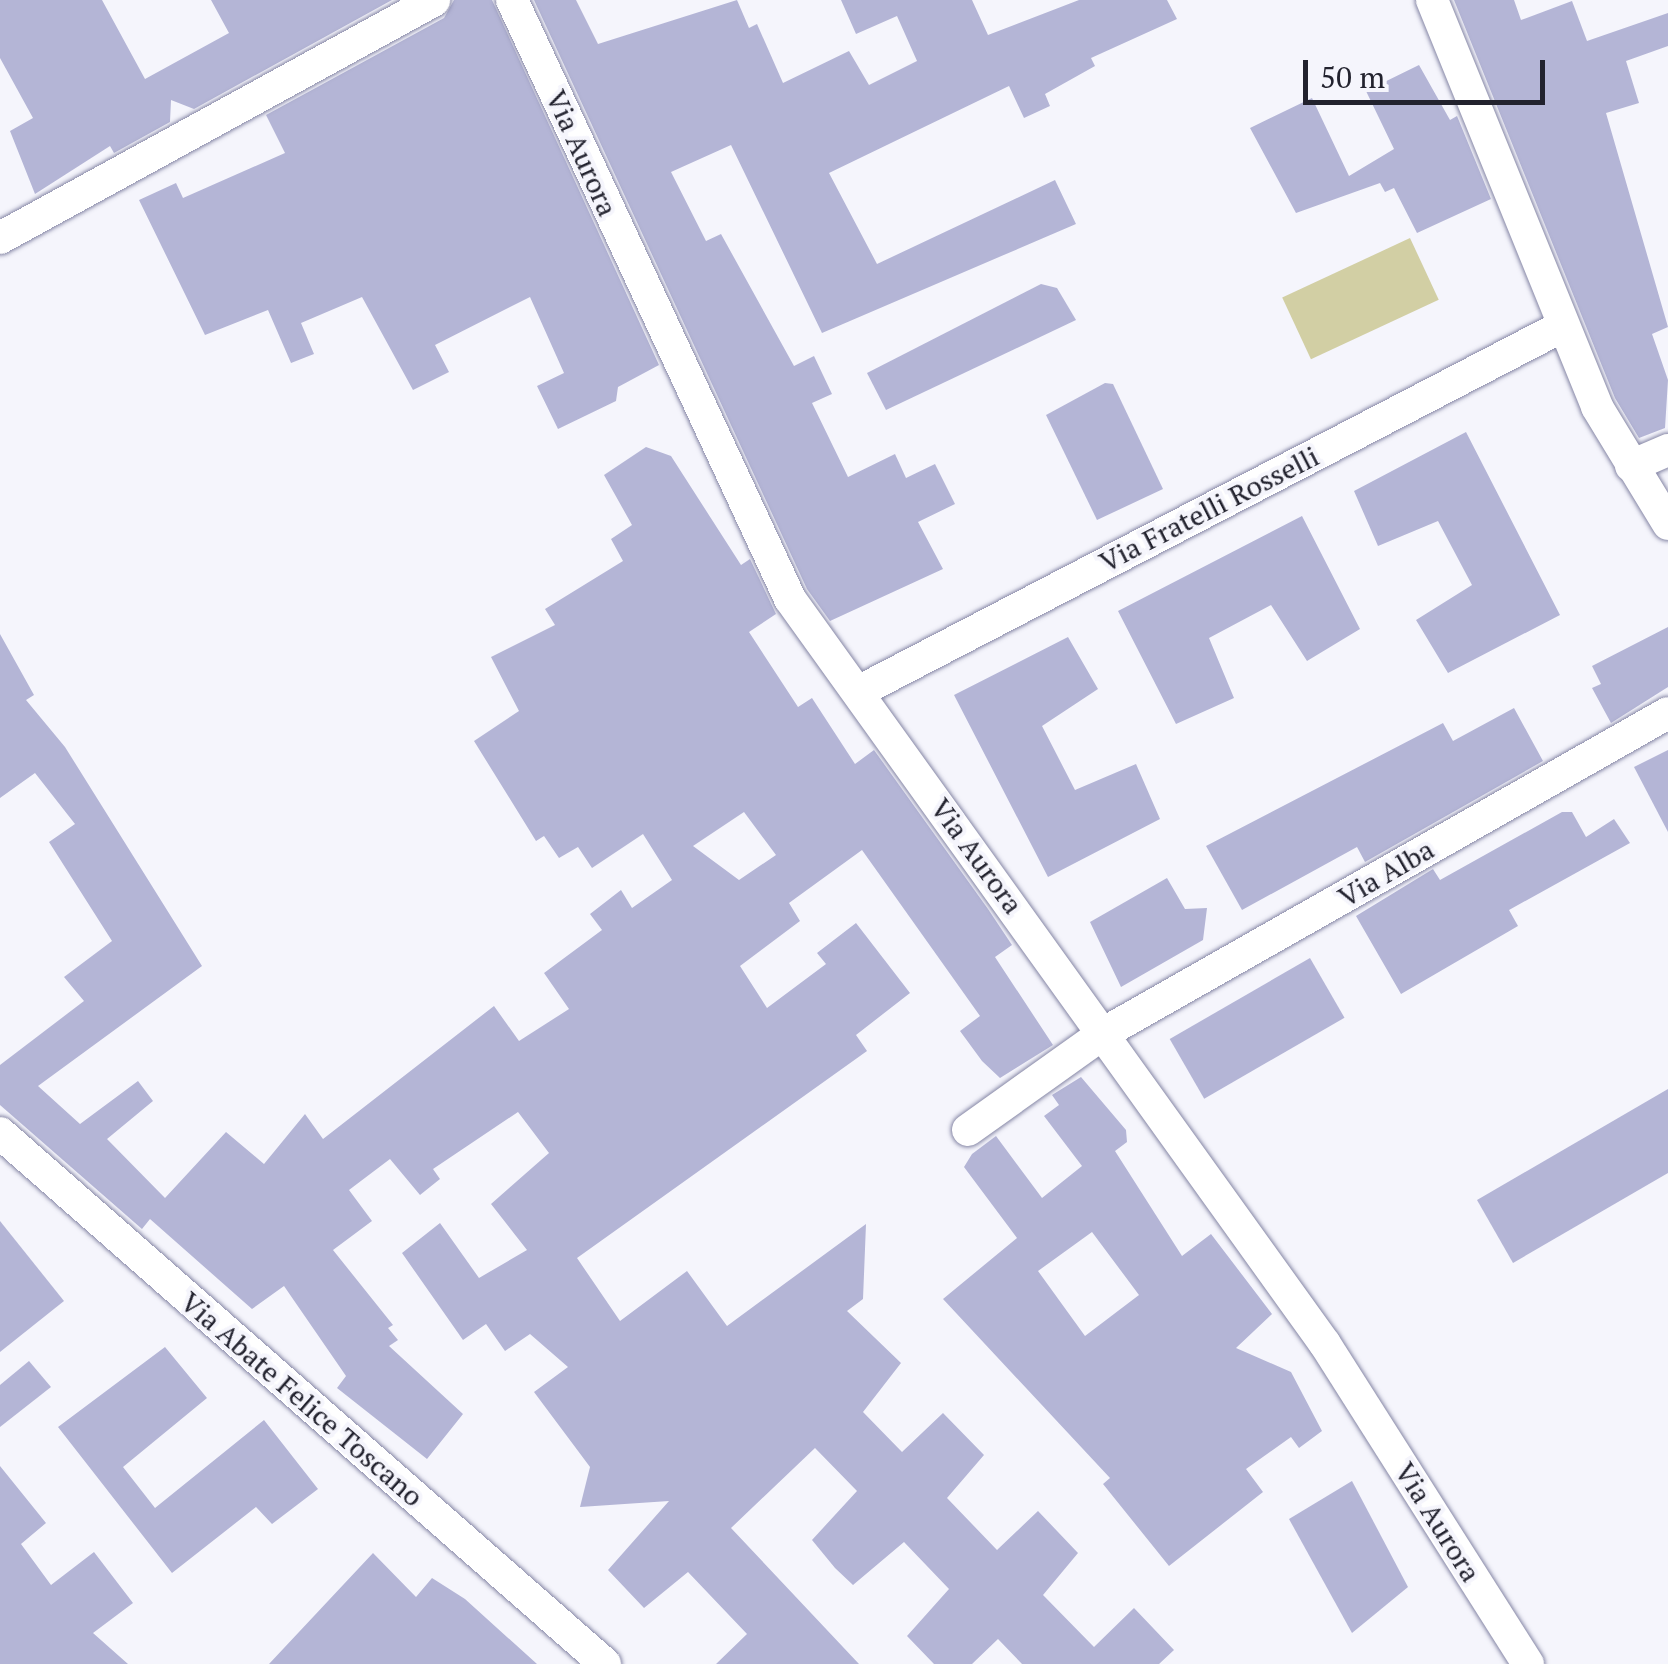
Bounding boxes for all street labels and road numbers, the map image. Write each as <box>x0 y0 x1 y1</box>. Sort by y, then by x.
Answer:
street label: Via Aurora <box>539 85 625 221</box>
street label: Via Fratelli Rosselli <box>1094 439 1324 579</box>
street label: Via Aurora <box>924 792 1030 920</box>
street label: Via Alba <box>1332 832 1440 914</box>
street label: Via Abate Felice Toscano <box>174 1284 430 1514</box>
street label: Via Aurora <box>1388 1456 1488 1588</box>

